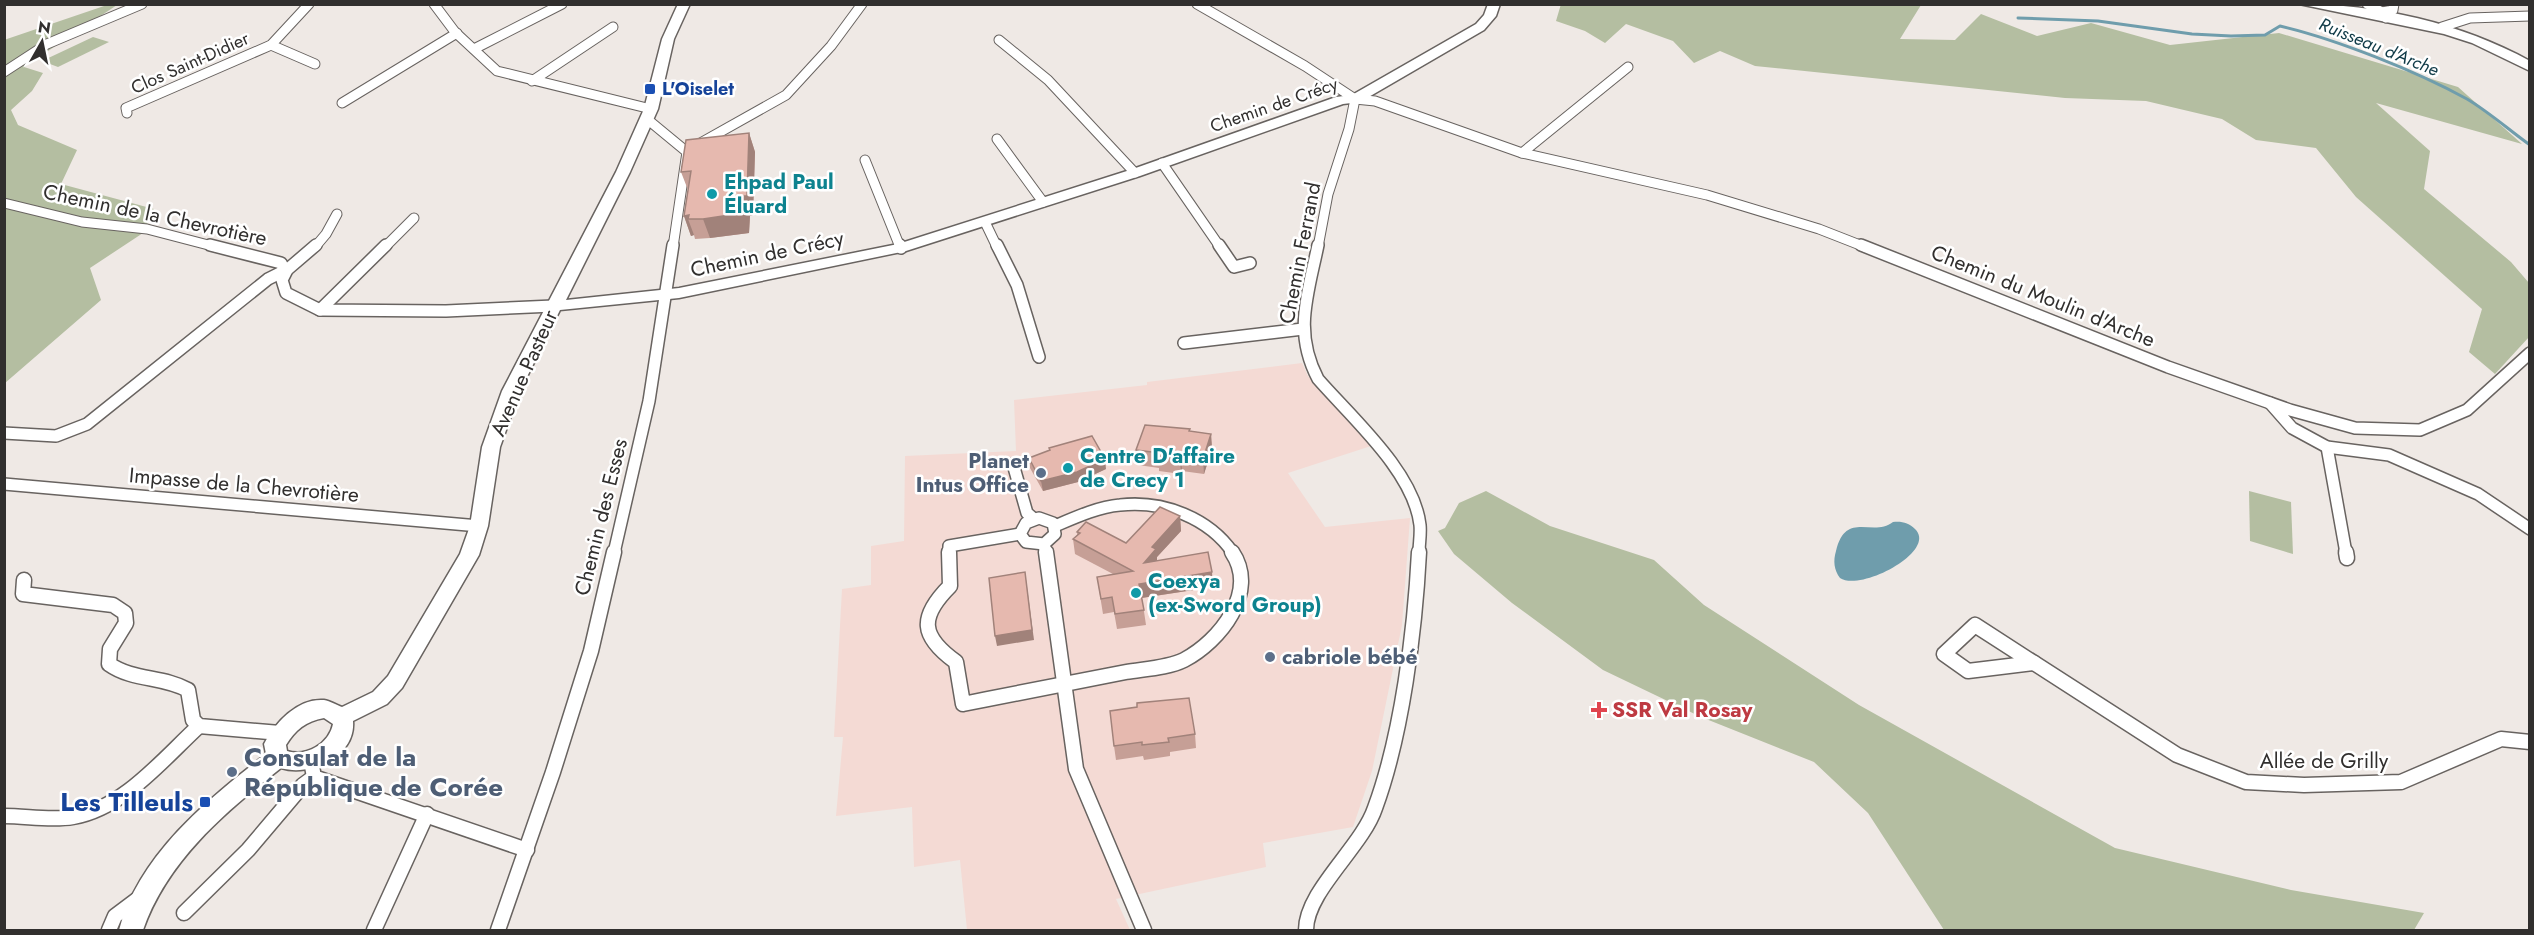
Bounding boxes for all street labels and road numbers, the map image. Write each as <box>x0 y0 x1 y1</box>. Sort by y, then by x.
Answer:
street label: Clos Saint-Didier <box>127 25 254 101</box>
street label: Chemin de Crécy <box>1207 71 1341 139</box>
street label: Chemin de la Chevrotière <box>40 177 270 253</box>
street label: Chemin Ferrand <box>1272 180 1328 326</box>
street label: Chemin de Crécy <box>688 223 847 285</box>
street label: Chemin du Moulin d'Arche <box>1926 237 2160 355</box>
street label: Avenue Pasteur <box>483 304 566 441</box>
street label: Chemin des Esses <box>567 435 635 599</box>
street label: Impasse de la Chevrotière <box>128 460 360 510</box>
street label: Allée de Grilly <box>2260 746 2389 776</box>

